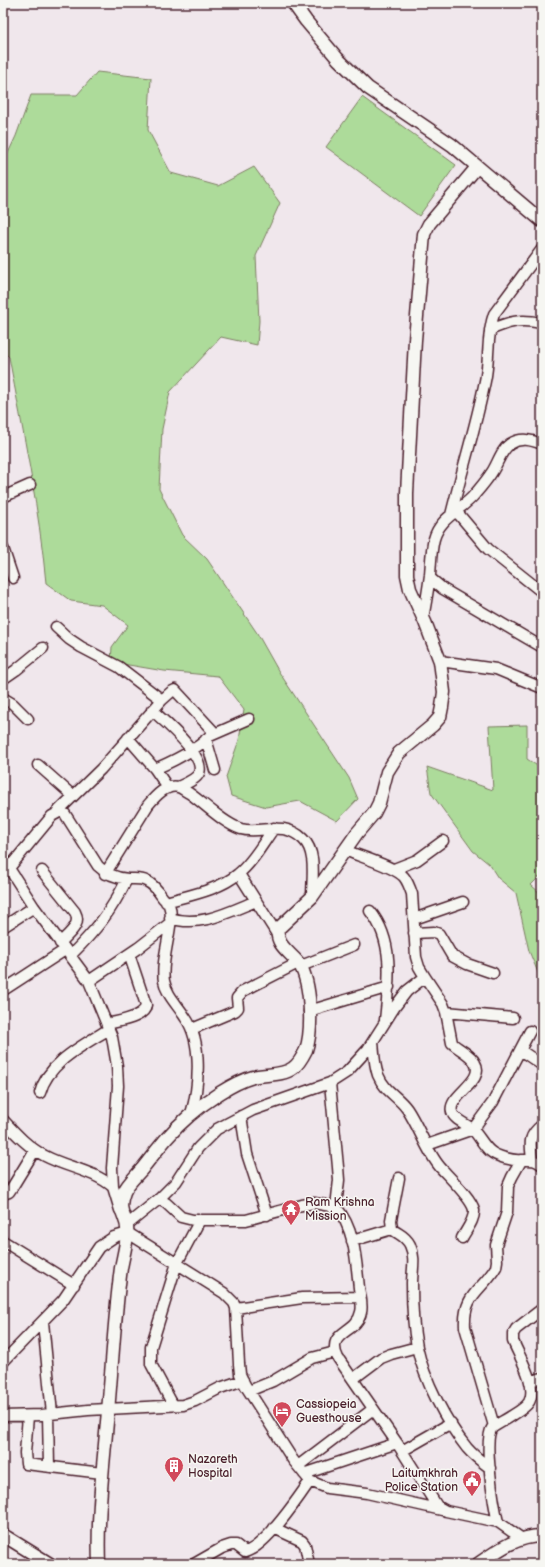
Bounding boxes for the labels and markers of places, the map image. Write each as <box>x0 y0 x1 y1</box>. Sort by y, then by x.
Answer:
place label: Ram Krishna Mission <box>305 1195 375 1224</box>
temple icon: Ram Krishna Mission <box>280 1198 302 1226</box>
place label: Cassiopeia Guesthouse <box>296 1397 362 1426</box>
hotel icon: Cassiopeia Guesthouse <box>271 1400 293 1428</box>
place label: Nazareth Hospital <box>188 1452 238 1481</box>
building icon: Nazareth Hospital <box>163 1455 185 1483</box>
place label: Laitumkhrah Police Station <box>385 1466 458 1495</box>
public building icon: Laitumkhrah Police Station <box>461 1469 483 1497</box>

